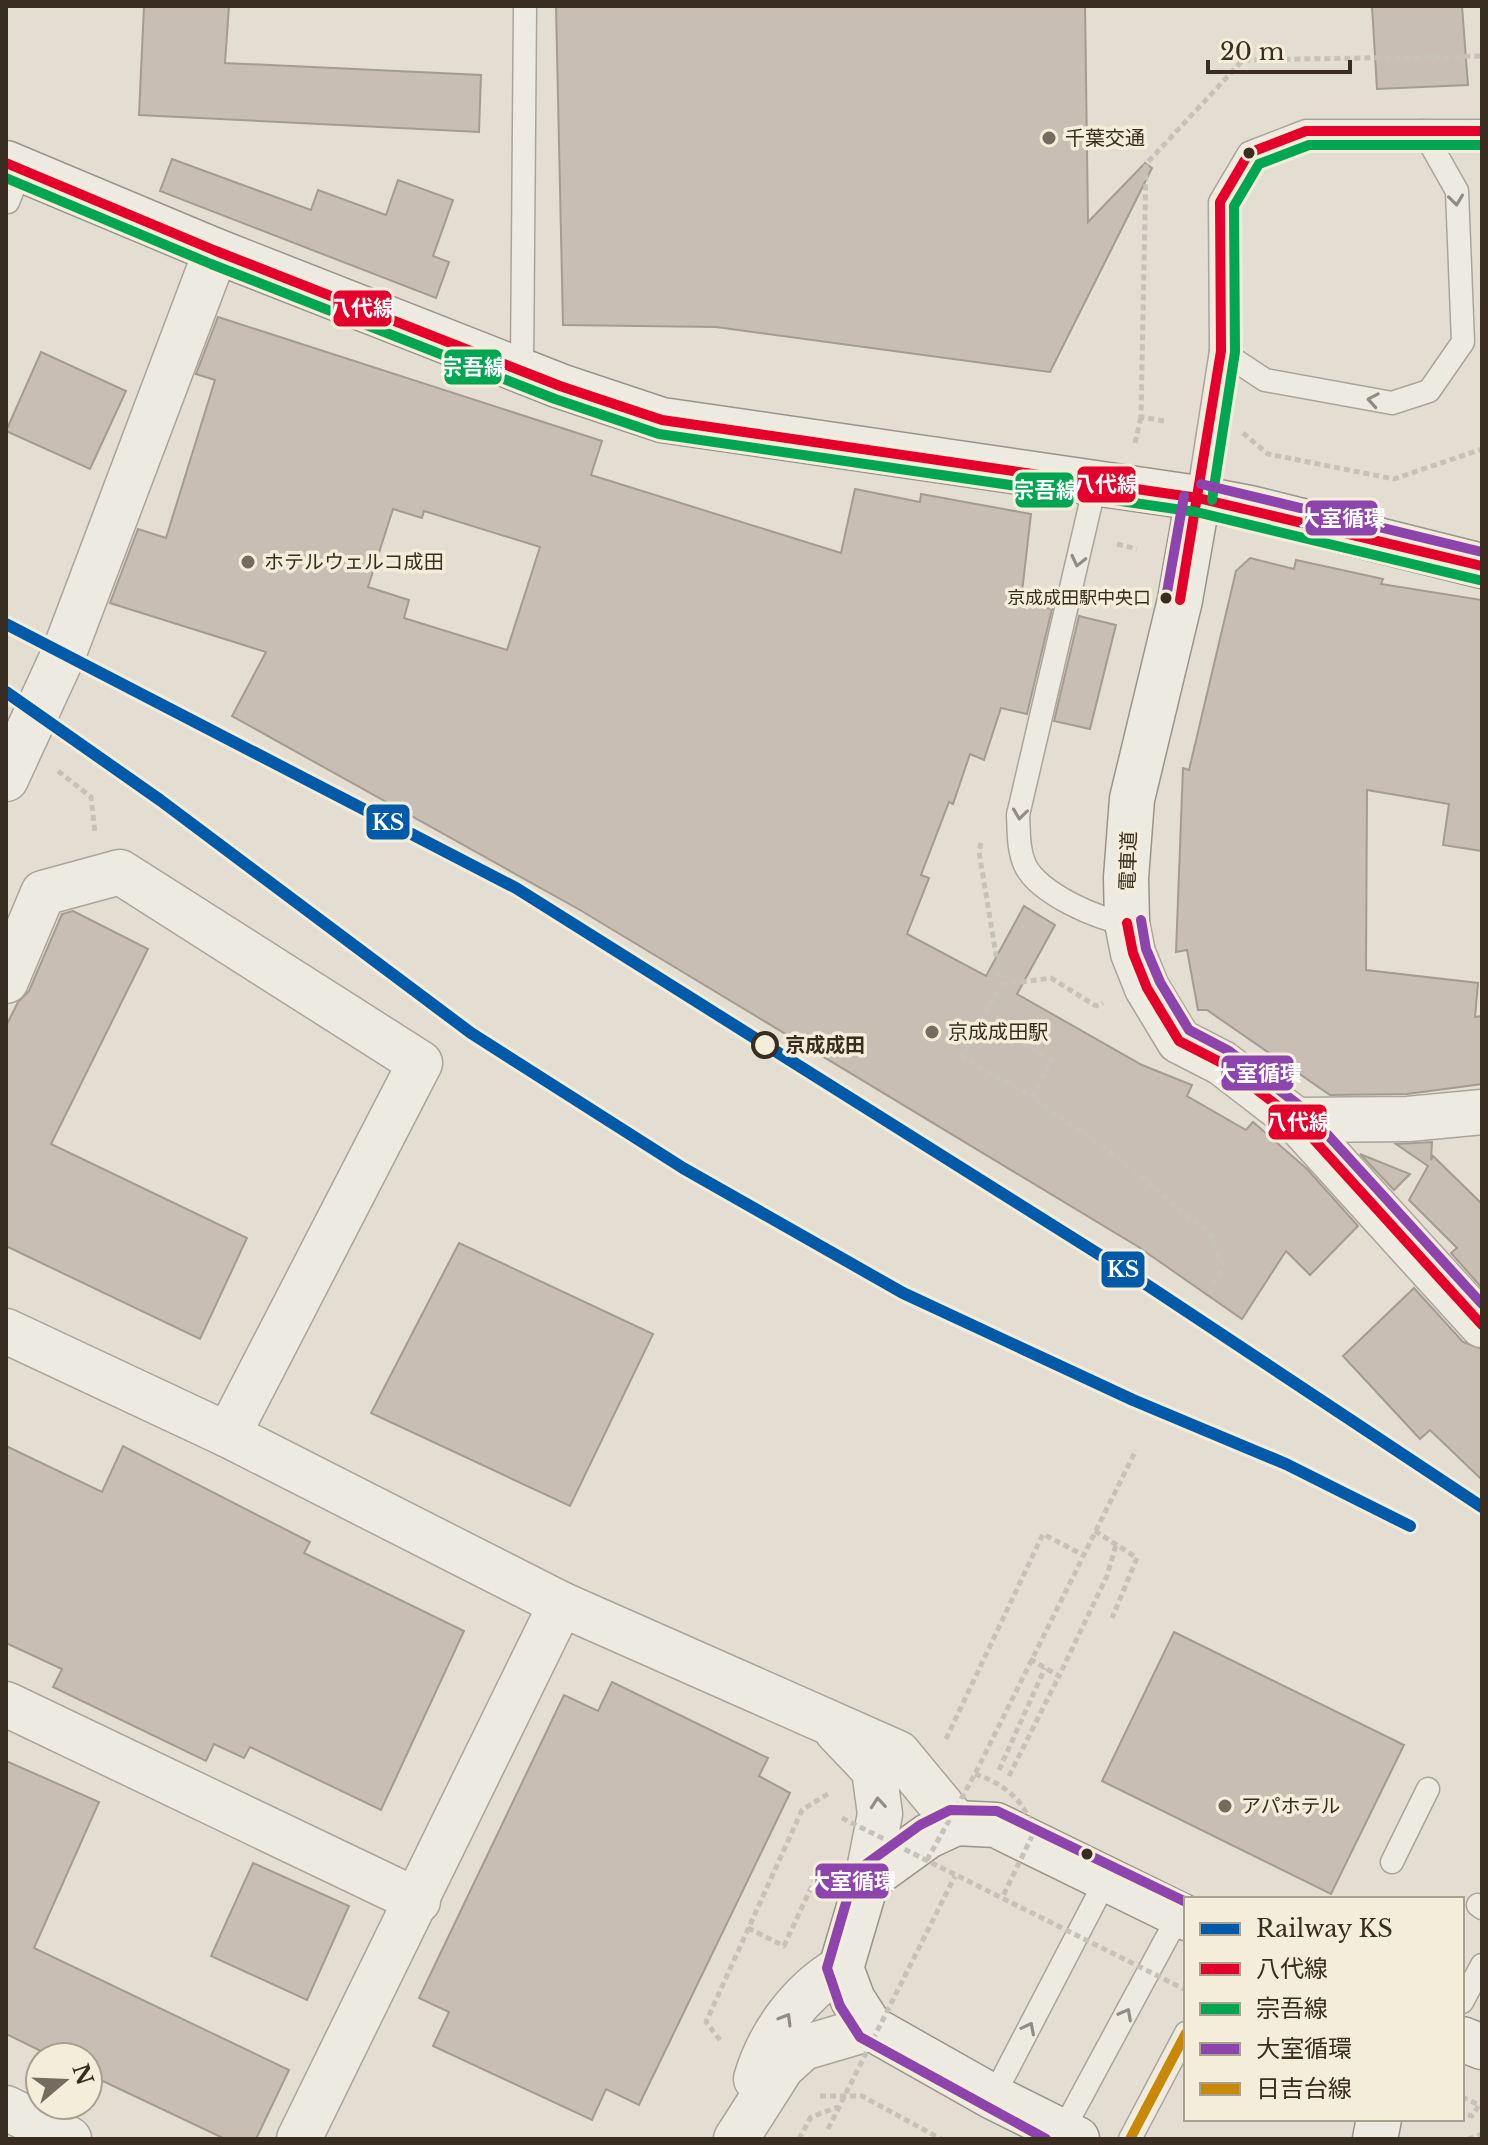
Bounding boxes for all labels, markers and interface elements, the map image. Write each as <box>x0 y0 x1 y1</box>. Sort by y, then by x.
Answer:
scale bar <box>1208 24 1350 74</box>
text: 20 m <box>1220 37 1285 66</box>
place label: 千葉交通 <box>1065 126 1145 150</box>
marker: 千葉交通 <box>1040 129 1058 147</box>
unlabelled marker <box>1241 145 1257 161</box>
one-way arrow <box>1448 194 1465 207</box>
line badge: 八代線 <box>332 289 393 328</box>
text: 八代線 <box>329 295 395 322</box>
line badge: 宗吾線 <box>443 348 503 386</box>
text: 宗吾線 <box>440 354 506 381</box>
one-way arrow <box>1367 392 1380 409</box>
line badge: 八代線 <box>1076 465 1137 504</box>
line badge: 宗吾線 <box>1014 471 1075 509</box>
text: 八代線 <box>1073 471 1139 498</box>
text: 宗吾線 <box>1012 477 1078 504</box>
line badge: 大室循環 <box>1304 499 1379 537</box>
text: 大室循環 <box>1298 505 1386 532</box>
place label: ホテルウェルコ成田 <box>264 550 444 574</box>
marker: ホテルウェルコ成田 <box>239 553 257 571</box>
one-way arrow <box>1070 554 1087 567</box>
place label: 京成成田駅中央口 <box>1007 587 1151 609</box>
marker: 京成成田駅中央口 <box>1158 590 1174 606</box>
line badge: KS <box>365 803 411 841</box>
one-way arrow <box>1012 807 1029 821</box>
text: KS <box>372 809 404 836</box>
street label: 電車道 <box>1115 831 1141 891</box>
place label: 京成成田駅 <box>948 1020 1048 1044</box>
marker: 京成成田駅 <box>923 1023 941 1041</box>
marker: 京成成田 <box>752 1032 778 1058</box>
place label: 京成成田 <box>785 1033 865 1057</box>
line badge: 大室循環 <box>1220 1054 1295 1092</box>
text: 大室循環 <box>1214 1060 1302 1087</box>
line badge: 八代線 <box>1267 1103 1328 1141</box>
text: 八代線 <box>1265 1109 1331 1136</box>
line badge: KS <box>1100 1250 1146 1289</box>
text: KS <box>1107 1256 1139 1283</box>
place label: アパホテル <box>1241 1794 1341 1818</box>
one-way arrow <box>870 1796 887 1809</box>
marker: アパホテル <box>1216 1797 1234 1815</box>
unlabelled marker <box>1079 1846 1095 1862</box>
line badge: 大室循環 <box>814 1862 890 1900</box>
text: 大室循環 <box>808 1868 896 1895</box>
legend <box>1184 1897 1464 2121</box>
text: Railway KS <box>1256 1914 1393 1943</box>
text: 八代線 <box>1256 1954 1328 1983</box>
text: 宗吾線 <box>1256 1994 1328 2023</box>
one-way arrow <box>1116 2008 1131 2022</box>
one-way arrow <box>777 2013 792 2028</box>
one-way arrow <box>1020 2022 1035 2037</box>
text: 大室循環 <box>1256 2034 1352 2063</box>
north arrow <box>24 2041 104 2121</box>
text: N <box>66 2060 99 2089</box>
text: 日吉台線 <box>1256 2074 1352 2103</box>

